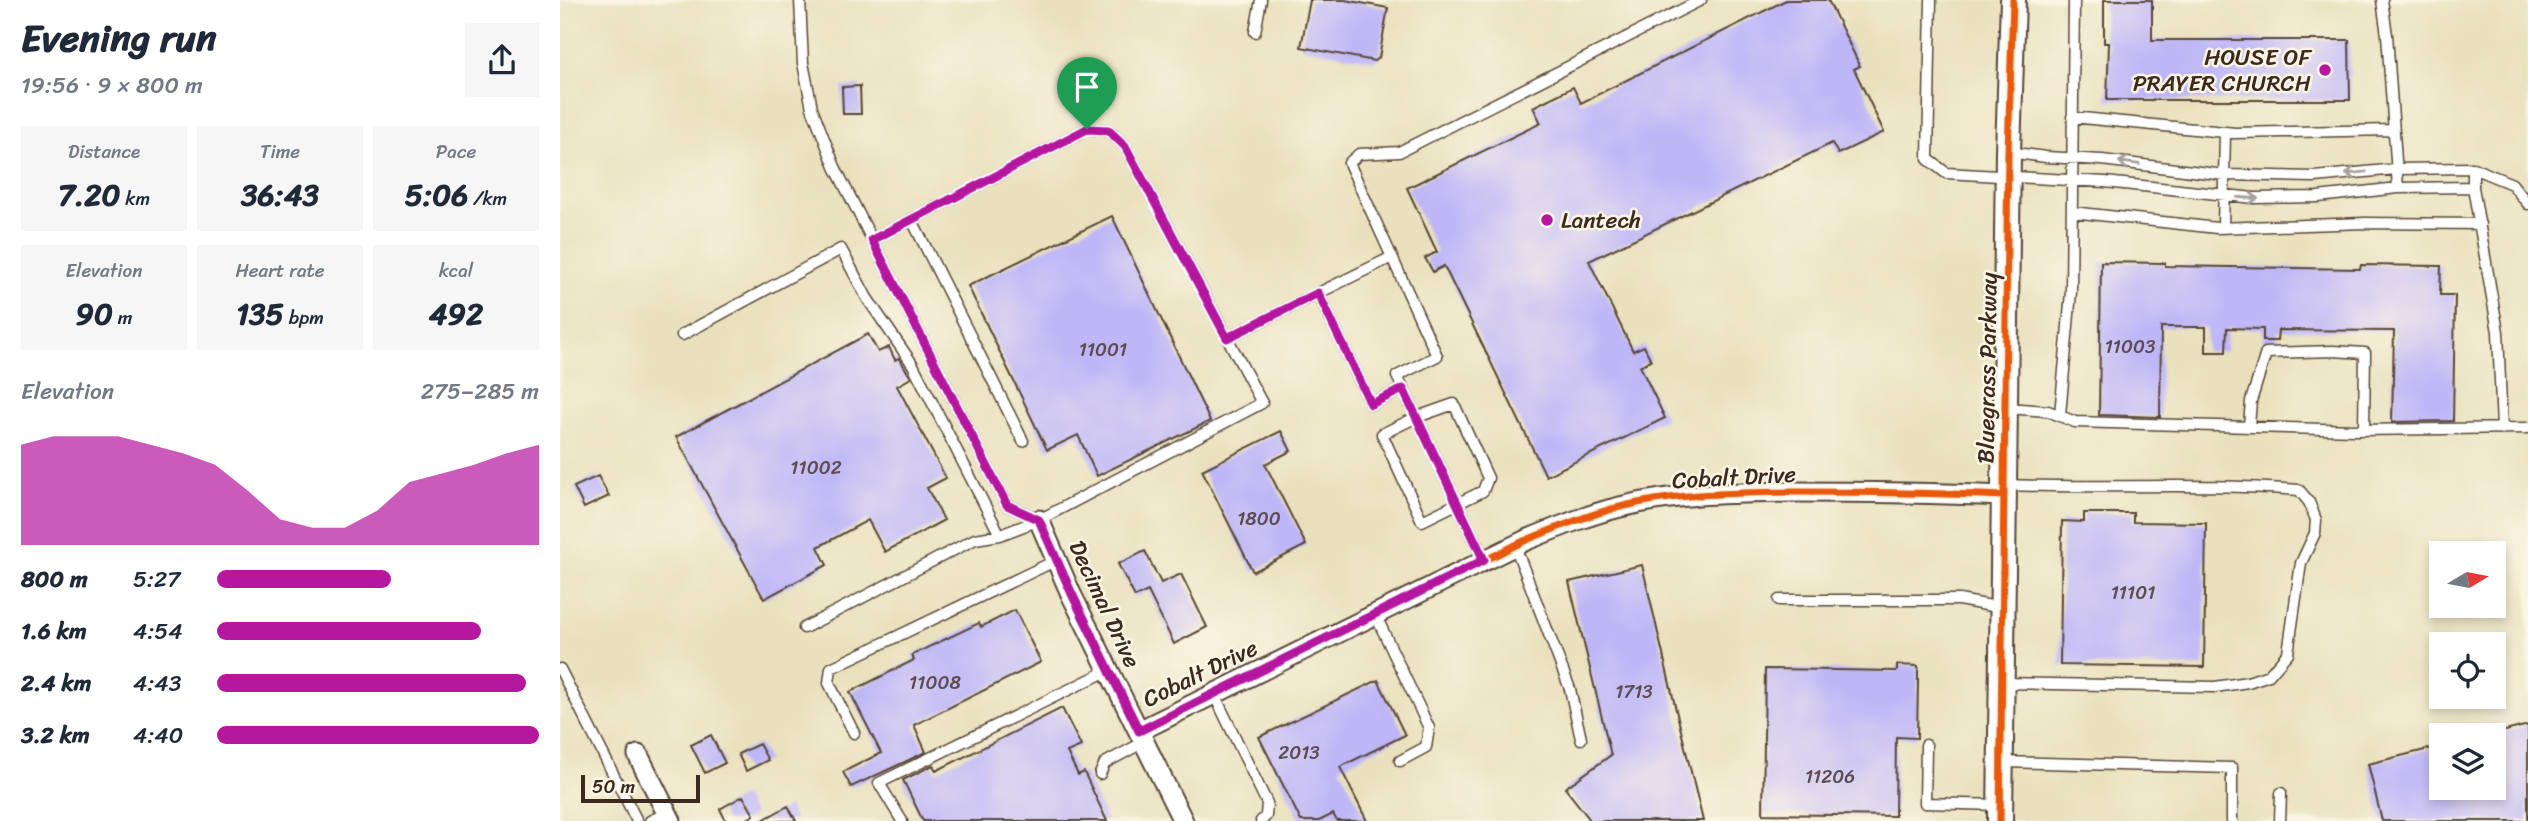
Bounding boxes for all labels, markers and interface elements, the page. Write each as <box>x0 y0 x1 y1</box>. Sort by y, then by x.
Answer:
text: Evening run <box>21 5 217 72</box>
button: share <box>465 23 539 97</box>
place label: HOUSE OF PRAYER CHURCH <box>2133 37 2312 104</box>
pin <box>1057 57 1117 129</box>
marker: HOUSE OF PRAYER CHURCH <box>2317 62 2333 78</box>
text: 19:56 · 9 × 800 m <box>21 65 203 106</box>
icon: arrive <box>1068 68 1106 106</box>
text: Distance <box>68 135 140 168</box>
text: Time <box>260 135 300 168</box>
text: Pace <box>436 135 476 168</box>
one-way arrow <box>2118 157 2141 170</box>
one-way arrow <box>2345 166 2368 179</box>
text: 7.20 <box>58 168 120 222</box>
text: 36:43 <box>241 168 319 222</box>
text: 5:06 <box>405 168 468 222</box>
text: km <box>120 182 150 215</box>
text: /km <box>468 182 507 215</box>
one-way arrow <box>2236 192 2259 205</box>
place label: Lantech <box>1561 200 1641 241</box>
marker: Lantech <box>1539 212 1555 228</box>
text: Elevation <box>66 254 142 287</box>
text: Heart rate <box>235 254 325 287</box>
text: kcal <box>439 254 473 287</box>
street label: Bluegrass Parkway <box>1965 272 2010 464</box>
text: 90 <box>76 287 113 341</box>
text: 135 <box>236 287 284 341</box>
text: 492 <box>429 287 483 341</box>
text: m <box>113 301 132 334</box>
text: bpm <box>284 301 324 334</box>
house number: 11003 <box>2105 330 2156 363</box>
house number: 11001 <box>1079 333 1127 366</box>
text: Elevation <box>21 371 114 412</box>
text: 275–285 m <box>421 371 539 412</box>
house number: 11002 <box>790 451 842 484</box>
street label: Cobalt Drive <box>1671 454 1797 501</box>
house number: 1800 <box>1237 502 1281 535</box>
street label: Decimal Drive <box>1057 533 1152 675</box>
north arrow <box>2429 541 2506 618</box>
map controls <box>2429 541 2506 800</box>
text: 800 m <box>21 559 88 600</box>
text: 5:27 <box>133 559 180 600</box>
house number: 11101 <box>2111 576 2155 609</box>
text: 1.6 km <box>21 611 87 652</box>
text: 4:54 <box>133 611 183 652</box>
street label: Cobalt Drive <box>1135 628 1265 719</box>
button: locate <box>2429 632 2506 709</box>
text: 2.4 km <box>21 663 91 704</box>
text: 4:43 <box>133 663 181 704</box>
house number: 11008 <box>909 666 961 699</box>
house number: 1713 <box>1615 675 1653 708</box>
text: 3.2 km <box>21 715 90 756</box>
text: 4:40 <box>133 715 183 756</box>
button: layers <box>2429 723 2506 800</box>
house number: 2013 <box>1278 736 1320 769</box>
house number: 11206 <box>1805 760 1855 793</box>
text: 50 m <box>592 770 635 803</box>
scale bar <box>581 772 700 804</box>

